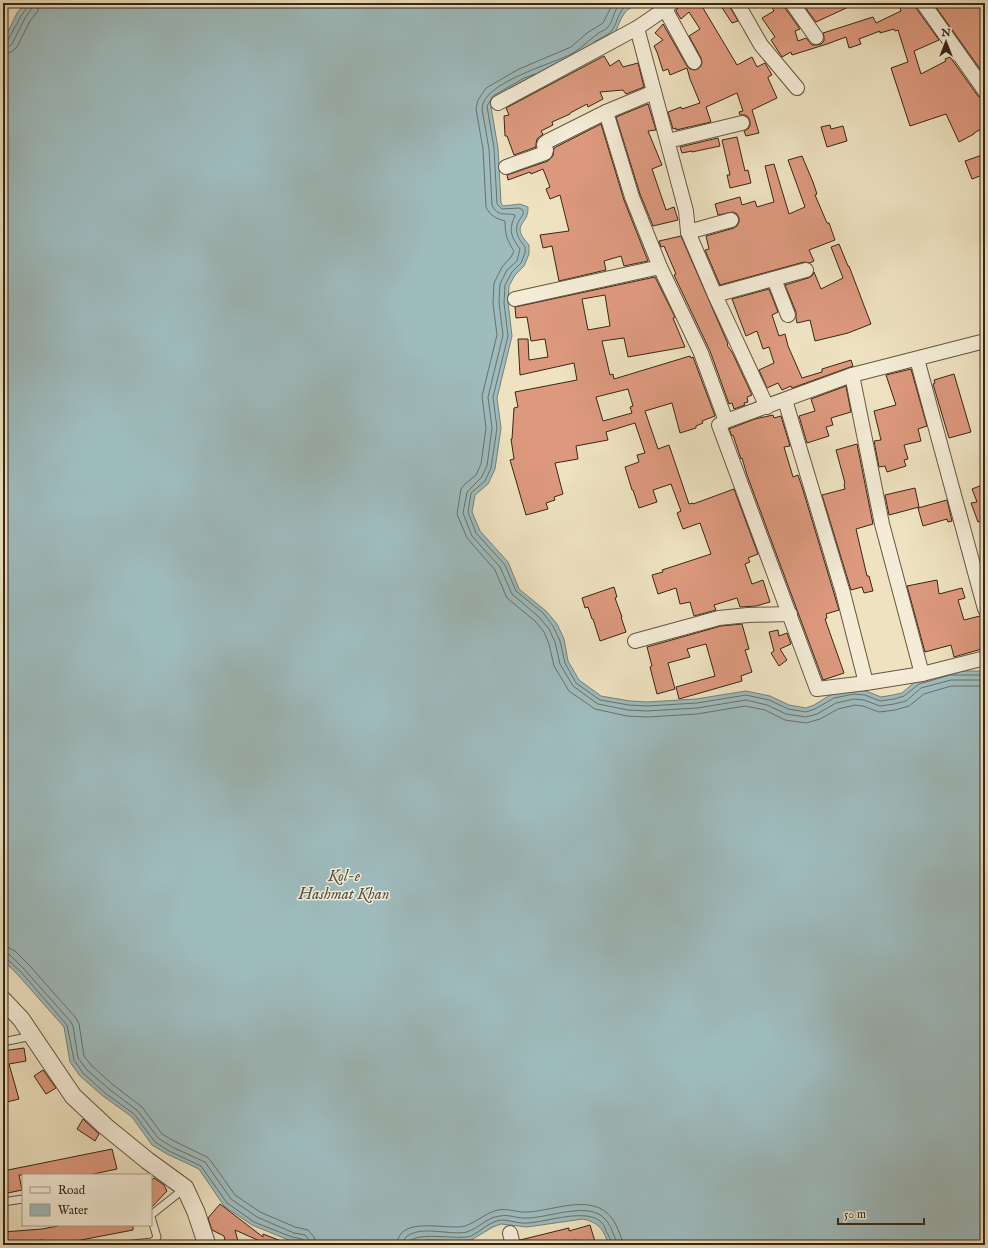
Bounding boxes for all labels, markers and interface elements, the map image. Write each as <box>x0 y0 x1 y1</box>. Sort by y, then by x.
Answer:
north arrow <box>926 22 966 62</box>
text: N <box>940 26 951 40</box>
water label: Kol-e Hashmat Khan <box>298 867 389 905</box>
legend <box>22 1174 152 1226</box>
text: Road <box>58 1183 86 1198</box>
scale bar <box>838 1200 924 1226</box>
text: Water <box>58 1203 89 1218</box>
text: 50 m <box>844 1207 866 1222</box>

